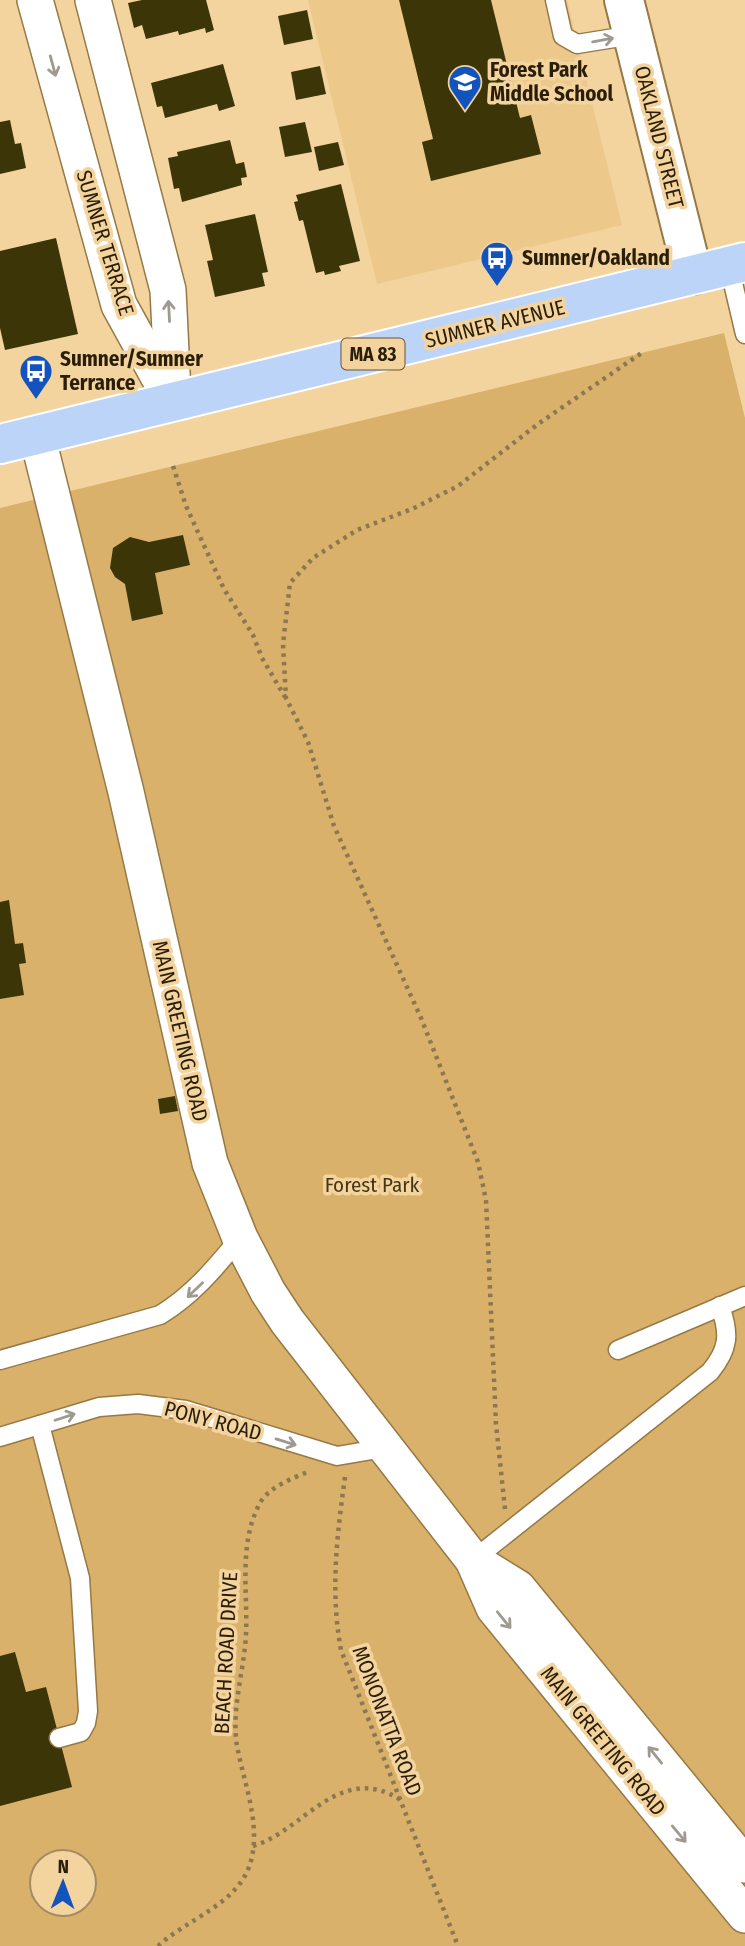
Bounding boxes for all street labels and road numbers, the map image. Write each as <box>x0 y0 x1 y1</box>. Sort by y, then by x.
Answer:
street label: OAKLAND STREET <box>629 63 689 211</box>
street label: SUMNER TERRACE <box>71 167 139 319</box>
street label: SUMNER AVENUE <box>423 294 568 354</box>
road number: MA 83 <box>342 338 404 370</box>
street label: MAIN GREETING ROAD <box>147 938 213 1124</box>
street label: PONY ROAD <box>161 1396 265 1446</box>
street label: BEACH ROAD DRIVE <box>209 1571 243 1735</box>
street label: MONONATTA ROAD <box>346 1642 428 1800</box>
street label: MAIN GREETING ROAD <box>535 1661 671 1821</box>

